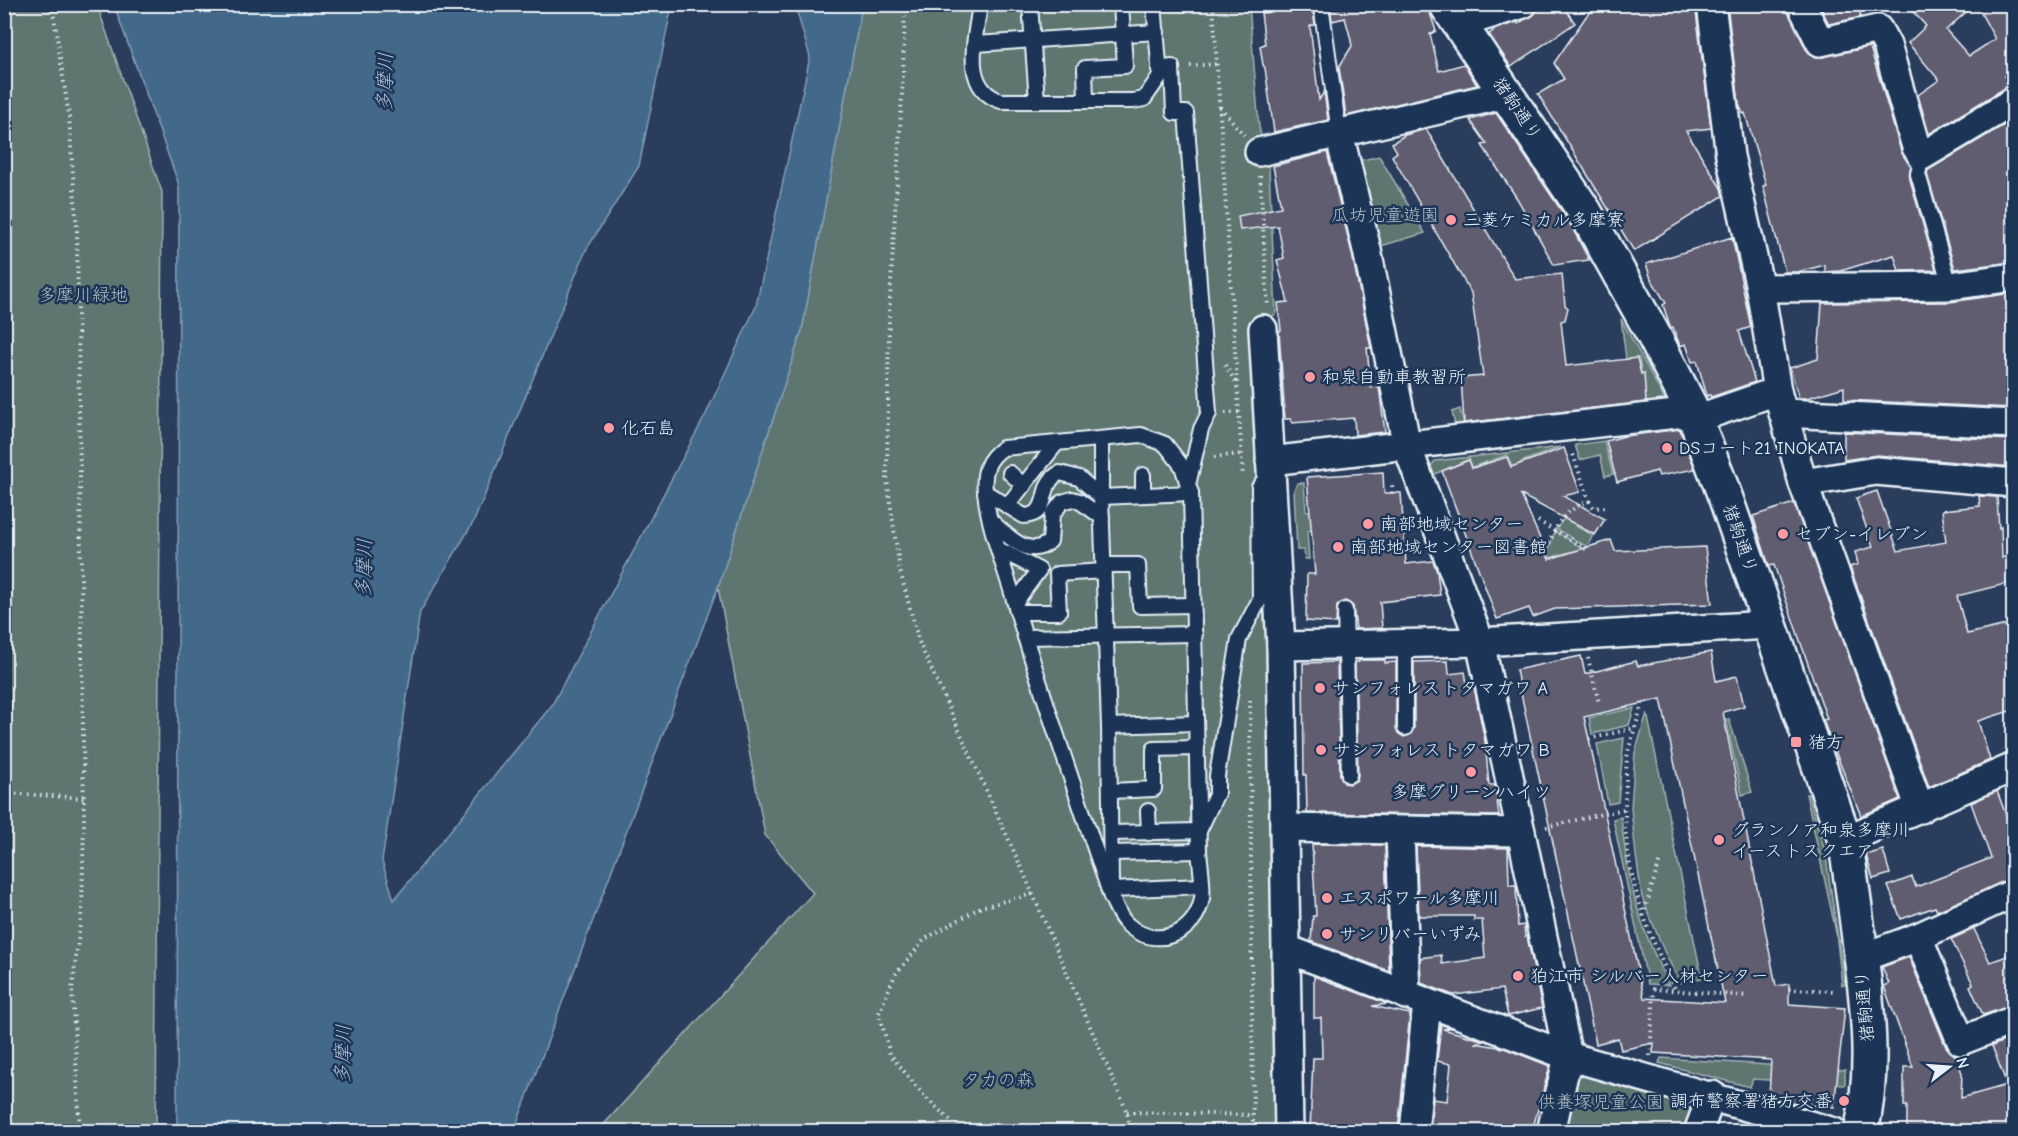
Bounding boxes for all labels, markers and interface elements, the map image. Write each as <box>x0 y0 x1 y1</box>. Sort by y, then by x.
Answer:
water label: 多摩川 <box>372 52 398 112</box>
street label: 猪駒通り <box>1488 73 1546 145</box>
park label: 瓜坊児童遊園 <box>1331 205 1439 226</box>
place label: 三菱ケミカル多摩寮 <box>1463 210 1624 231</box>
marker: 三菱ケミカル多摩寮 <box>1444 213 1458 227</box>
park label: 多摩川緑地 <box>38 285 128 306</box>
place label: 和泉自動車教習所 <box>1322 367 1466 388</box>
marker: 和泉自動車教習所 <box>1303 370 1317 384</box>
place label: 化石島 <box>621 418 675 439</box>
marker: 化石島 <box>602 421 616 435</box>
place label: DSコート21 INOKATA <box>1679 438 1845 459</box>
marker: DSコート21 INOKATA <box>1660 441 1674 455</box>
street label: 猪駒通り <box>1718 502 1762 576</box>
place label: 南部地域センター <box>1380 514 1523 535</box>
marker: 南部地域センター <box>1361 517 1375 531</box>
place label: セブン-イレブン <box>1795 524 1928 545</box>
marker: セブン-イレブン <box>1776 527 1790 541</box>
place label: 南部地域センター図書館 <box>1350 537 1547 558</box>
water label: 多摩川 <box>351 538 377 598</box>
marker: 南部地域センター図書館 <box>1331 540 1345 554</box>
place label: サンフォレストタマガワ A <box>1332 678 1548 699</box>
marker: サンフォレストタマガワ A <box>1313 681 1327 695</box>
place label: 猪方 <box>1808 732 1844 753</box>
marker: 猪方 <box>1789 735 1803 749</box>
place label: サンフォレストタマガワ B <box>1333 740 1550 761</box>
marker: サンフォレストタマガワ B <box>1314 743 1328 757</box>
marker: 多摩グリーンハイツ <box>1464 765 1478 779</box>
place label: 多摩グリーンハイツ <box>1391 782 1551 803</box>
place label: グランノア和泉多摩川 イーストスクエア <box>1731 820 1910 862</box>
marker: グランノア和泉多摩川 イーストスクエア <box>1712 833 1726 847</box>
place label: エスポワール多摩川 <box>1339 888 1500 909</box>
marker: エスポワール多摩川 <box>1320 891 1334 905</box>
place label: サンリバーいずみ <box>1339 924 1482 945</box>
marker: サンリバーいずみ <box>1320 927 1334 941</box>
place label: 狛江市 シルバー人材センター <box>1530 966 1768 987</box>
marker: 狛江市 シルバー人材センター <box>1511 969 1525 983</box>
street label: 猪駒通り <box>1851 969 1879 1043</box>
water label: 多摩川 <box>330 1024 356 1084</box>
north arrow <box>1919 1037 1979 1097</box>
text: N <box>1952 1055 1973 1071</box>
park label: タカの森 <box>962 1070 1034 1091</box>
place label: 調布警察署猪方交番 <box>1670 1091 1832 1112</box>
park label: 供養塚児童公園 <box>1538 1092 1664 1113</box>
marker: 調布警察署猪方交番 <box>1837 1094 1851 1108</box>

